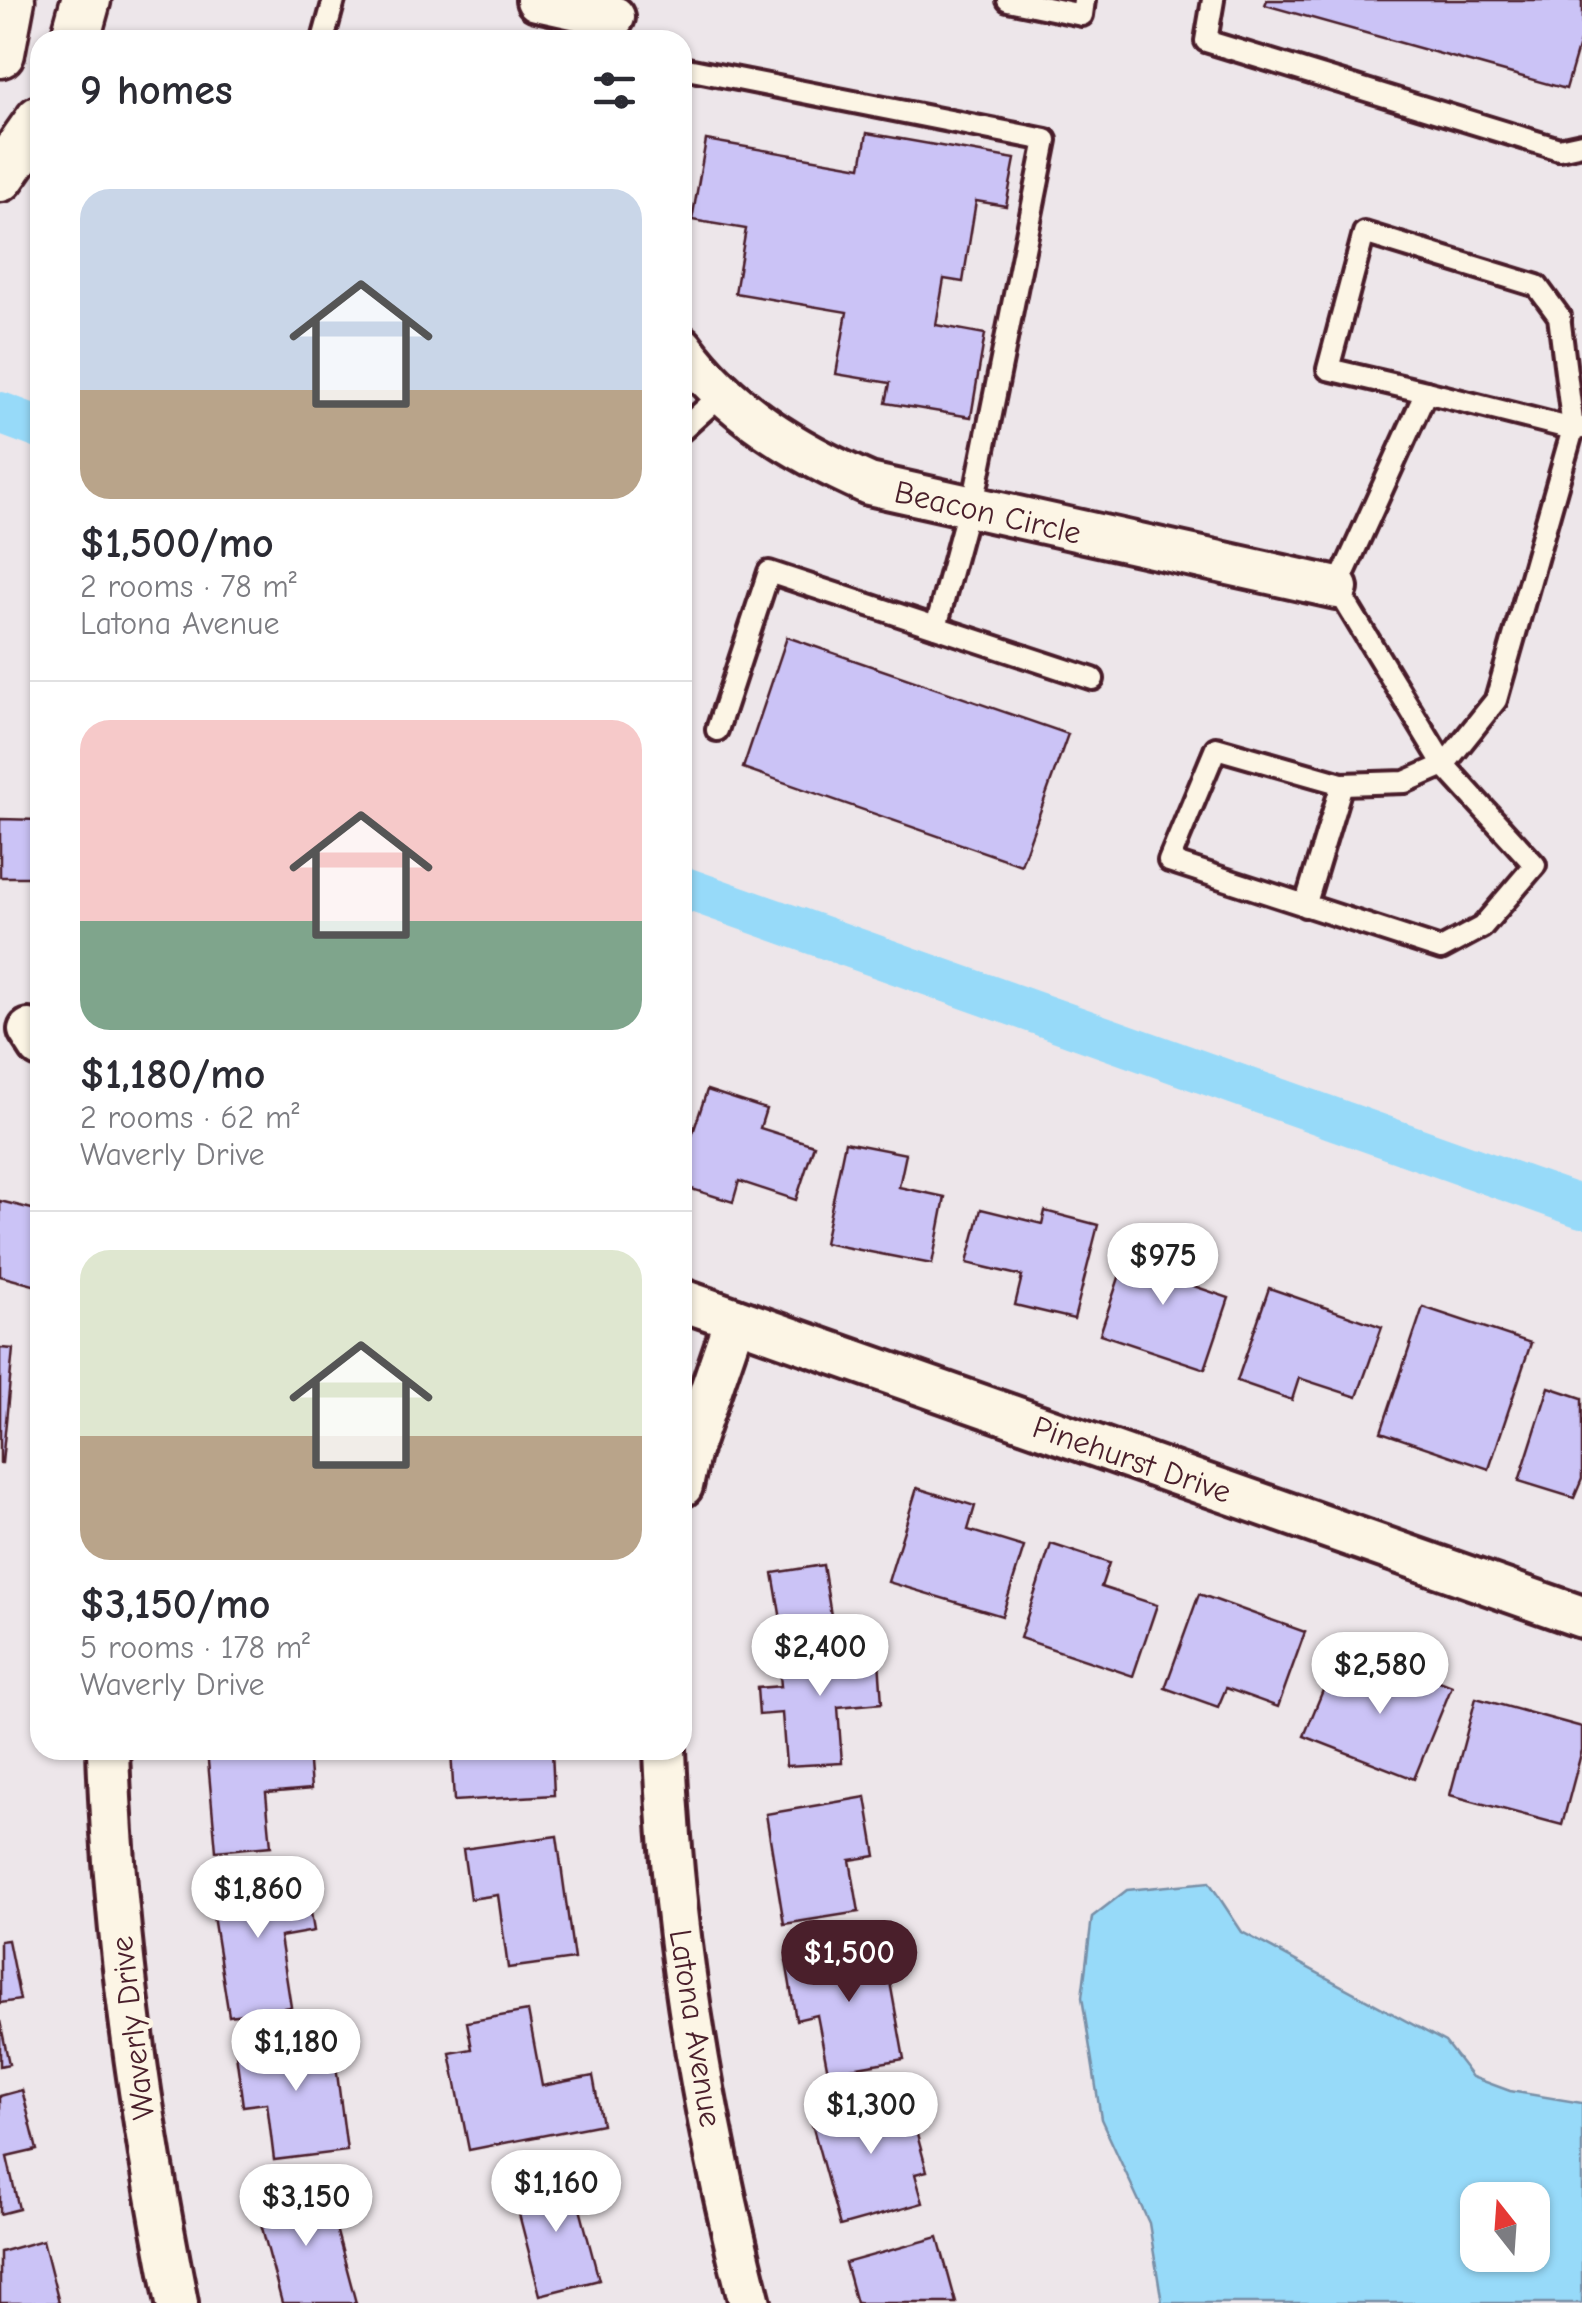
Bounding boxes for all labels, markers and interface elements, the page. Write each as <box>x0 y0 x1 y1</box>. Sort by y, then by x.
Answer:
icon: filters <box>587 63 642 118</box>
text: 9 homes <box>80 66 233 115</box>
icon: home <box>271 254 451 434</box>
street label: Beacon Circle <box>891 473 1085 552</box>
text: $1,500/mo <box>80 519 274 568</box>
text: 2 rooms · 78 m² <box>80 568 297 605</box>
text: Latona Avenue <box>80 605 279 642</box>
icon: home <box>271 785 451 965</box>
text: $1,180/mo <box>80 1050 265 1099</box>
text: 2 rooms · 62 m² <box>80 1099 299 1136</box>
text: Waverly Drive <box>80 1136 264 1173</box>
pin: $975 <box>1104 1223 1222 1308</box>
text: $975 <box>1129 1237 1197 1274</box>
icon: home <box>271 1315 451 1495</box>
street label: Pinehurst Drive <box>1028 1408 1236 1511</box>
text: $3,150/mo <box>80 1580 270 1629</box>
pin: $2,400 <box>739 1614 901 1699</box>
text: $2,400 <box>774 1628 866 1665</box>
text: 5 rooms · 178 m² <box>80 1629 310 1666</box>
pin: $2,580 <box>1299 1632 1461 1717</box>
text: $2,580 <box>1334 1646 1427 1683</box>
text: Waverly Drive <box>80 1666 264 1703</box>
pin: $1,860 <box>177 1856 339 1941</box>
text: $1,860 <box>213 1870 303 1907</box>
pin: $1,500 <box>768 1920 930 2005</box>
street label: Latona Avenue <box>662 1927 729 2129</box>
street label: Waverly Drive <box>103 1934 162 2122</box>
text: $1,500 <box>803 1934 895 1971</box>
pin: $1,180 <box>215 2009 377 2094</box>
text: $1,180 <box>253 2023 339 2060</box>
pin: $1,300 <box>790 2072 952 2157</box>
text: $1,300 <box>826 2086 916 2123</box>
pin: $1,160 <box>475 2150 637 2235</box>
pin: $3,150 <box>225 2164 387 2249</box>
text: $1,160 <box>513 2164 599 2201</box>
text: $3,150 <box>261 2178 351 2215</box>
north arrow <box>1460 2182 1550 2272</box>
map controls <box>1460 2182 1550 2272</box>

